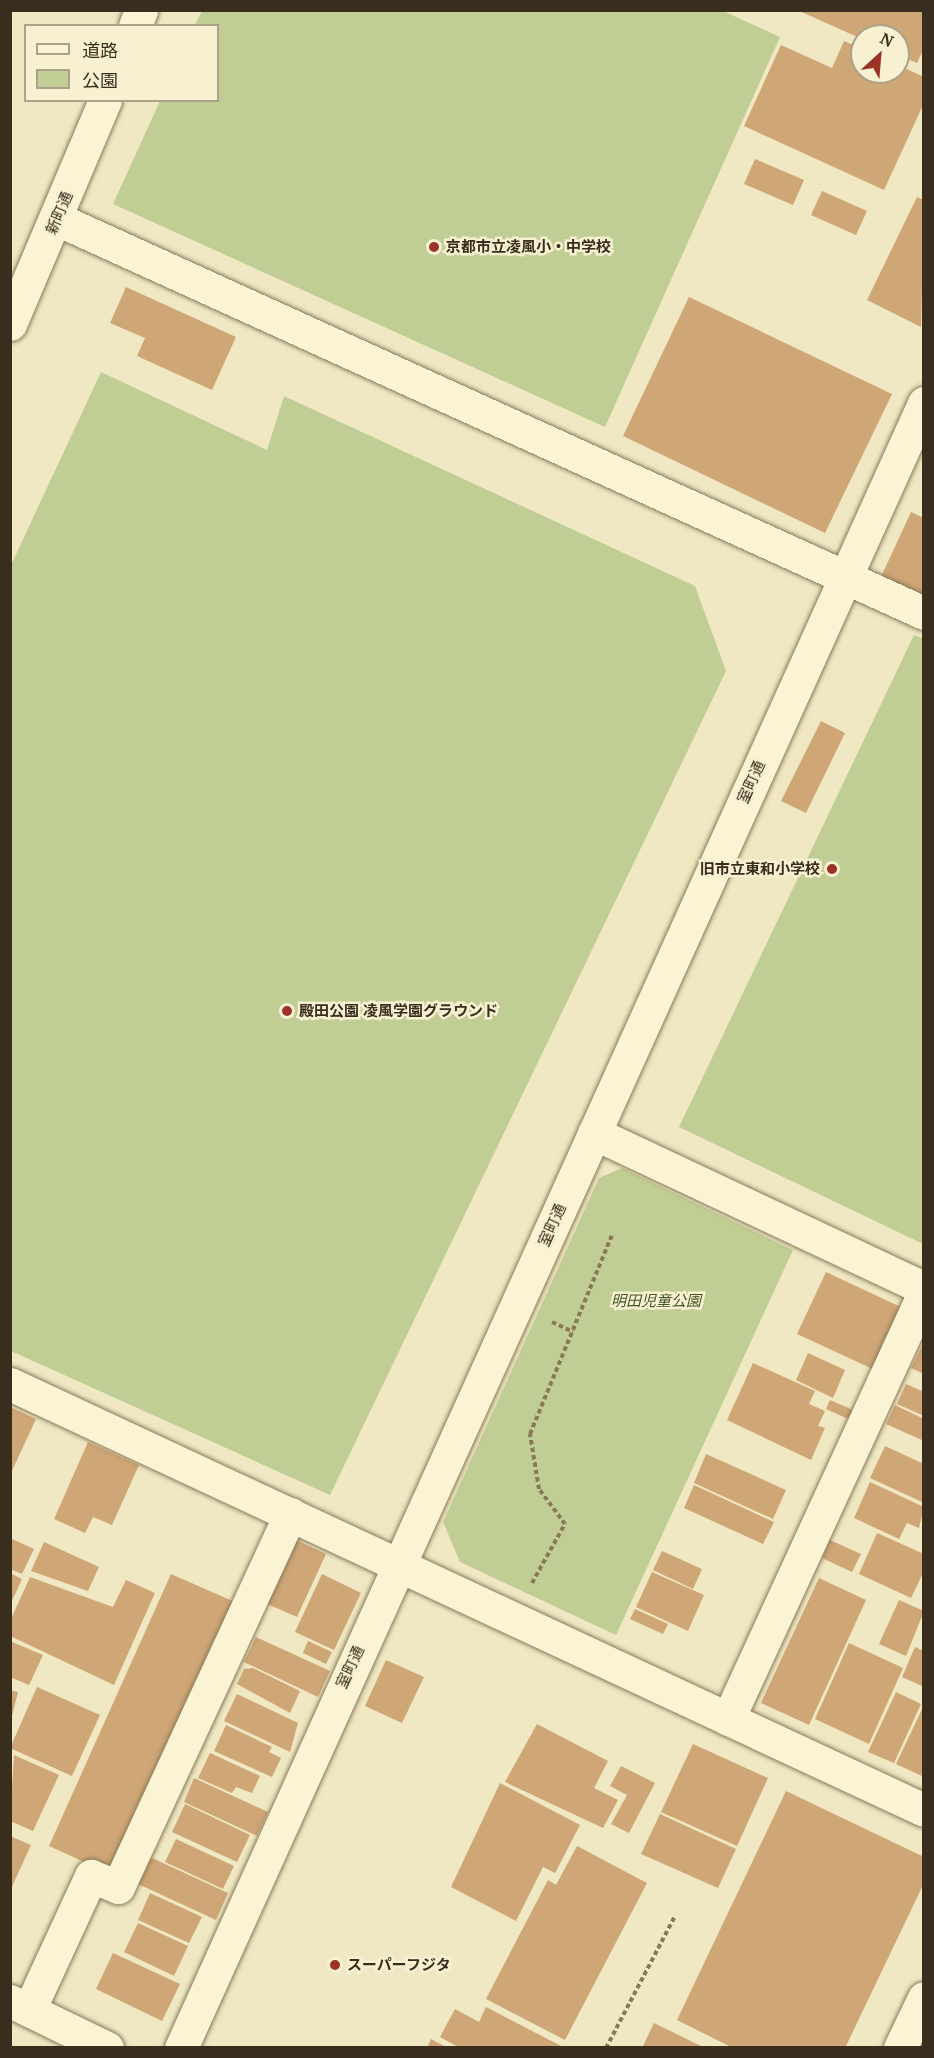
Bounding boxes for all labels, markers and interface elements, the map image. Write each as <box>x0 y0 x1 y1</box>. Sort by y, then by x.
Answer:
legend <box>24 24 219 102</box>
north arrow <box>850 24 910 84</box>
text: N <box>877 27 897 52</box>
text: 道路 <box>82 38 118 62</box>
text: 公園 <box>82 68 118 92</box>
street label: 新町通 <box>42 189 76 237</box>
place label: 京都市立凌風小・中学校 <box>446 238 611 256</box>
marker: 京都市立凌風小・中学校 <box>427 240 441 254</box>
street label: 室町通 <box>734 758 768 806</box>
place label: 旧市立東和小学校 <box>700 860 820 878</box>
marker: 旧市立東和小学校 <box>825 862 839 876</box>
place label: 殿田公園 凌風学園グラウンド <box>299 1002 498 1020</box>
marker: 殿田公園 凌風学園グラウンド <box>280 1004 294 1018</box>
street label: 室町通 <box>535 1201 569 1249</box>
park label: 明田児童公園 <box>611 1292 701 1310</box>
street label: 室町通 <box>332 1643 368 1691</box>
place label: スーパーフジタ <box>347 1956 452 1974</box>
marker: スーパーフジタ <box>328 1958 342 1972</box>

